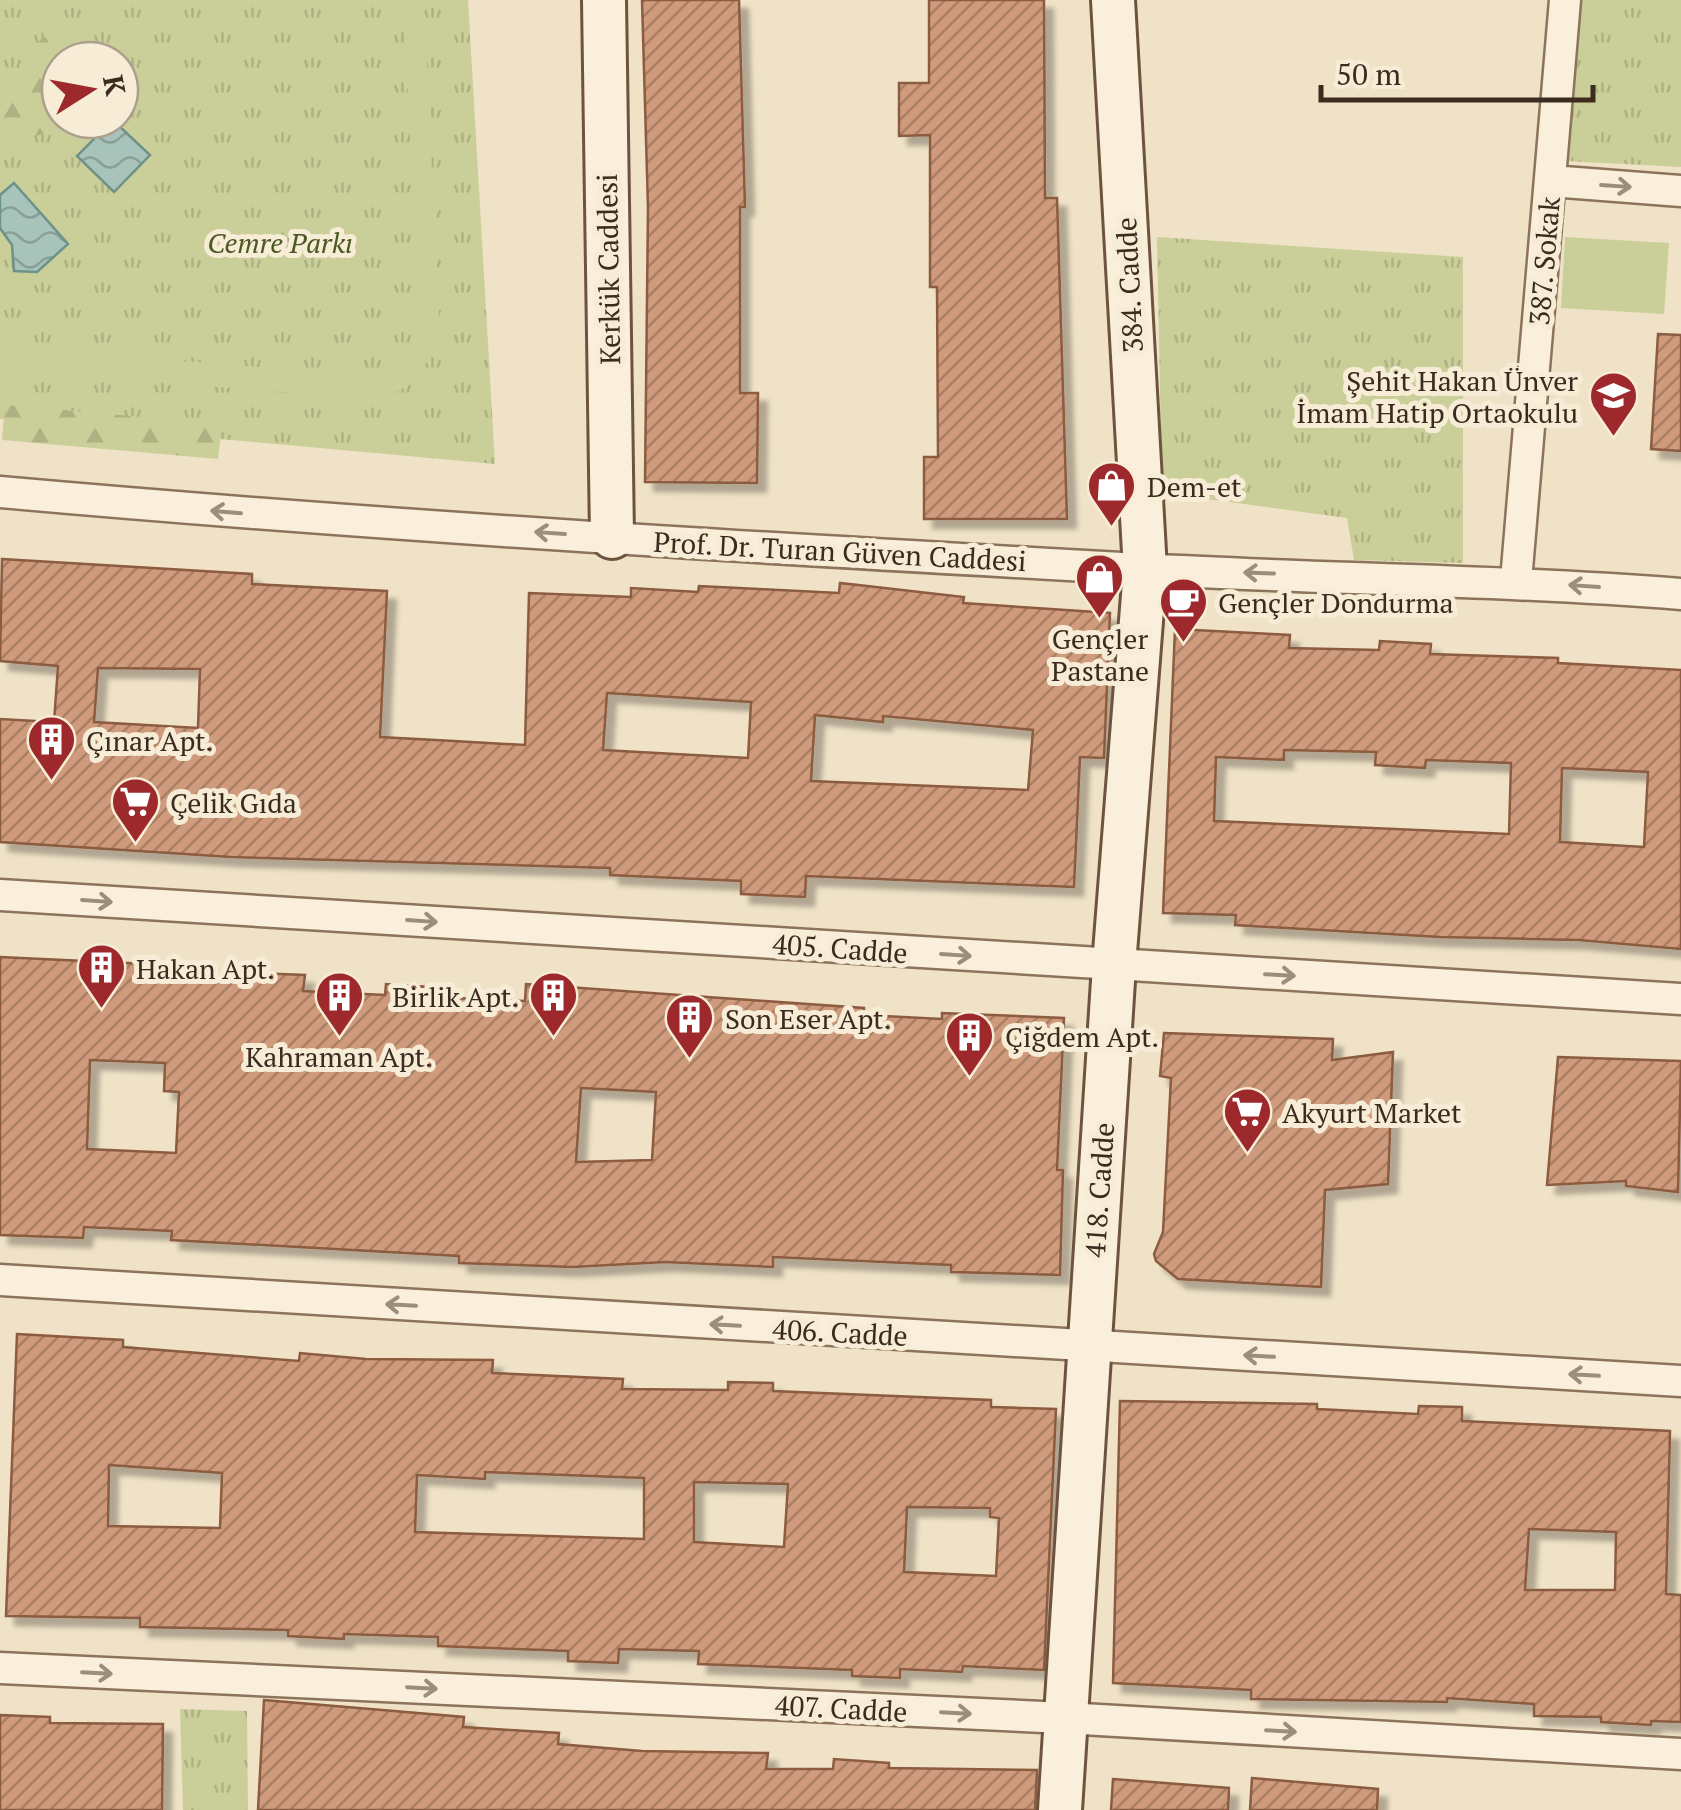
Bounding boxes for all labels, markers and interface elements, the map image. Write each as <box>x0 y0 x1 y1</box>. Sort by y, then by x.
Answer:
north arrow <box>40 40 140 140</box>
scale bar <box>1321 40 1594 102</box>
text: 50 m <box>1336 54 1401 94</box>
text: K <box>95 72 135 99</box>
street label: Kerkük Caddesi <box>588 173 628 365</box>
one-way arrow <box>1599 176 1631 195</box>
street label: 387. Sokak <box>1520 195 1568 327</box>
street label: 384. Cadde <box>1107 216 1151 354</box>
park label: Cemre Parkı <box>207 224 353 261</box>
place label: Şehit Hakan Ünver İmam Hatip Ortaokulu <box>1296 362 1578 431</box>
school or university icon: Şehit Hakan Ünver İmam Hatip Ortaokulu <box>1587 370 1639 438</box>
shop icon: Dem-et <box>1086 460 1138 528</box>
place label: Dem-et <box>1147 468 1242 505</box>
one-way arrow <box>210 503 243 522</box>
one-way arrow <box>535 523 567 542</box>
street label: Prof. Dr. Turan Güven Caddesi <box>652 523 1028 579</box>
shop icon: Gençler Pastane <box>1074 552 1126 620</box>
one-way arrow <box>1244 564 1276 583</box>
cafe icon: Gençler Dondurma <box>1157 576 1209 644</box>
one-way arrow <box>1568 577 1600 596</box>
place label: Gençler Dondurma <box>1218 584 1454 621</box>
place label: Gençler Pastane <box>1051 620 1149 689</box>
building icon: Çınar Apt. <box>25 714 77 782</box>
place label: Çınar Apt. <box>86 722 213 759</box>
supermarket icon: Çelik Gıda <box>109 776 161 844</box>
place label: Çelik Gıda <box>170 784 297 821</box>
one-way arrow <box>81 892 113 911</box>
one-way arrow <box>405 912 437 931</box>
street label: 405. Cadde <box>771 925 909 971</box>
building icon: Hakan Apt. <box>75 942 127 1010</box>
one-way arrow <box>939 946 971 965</box>
place label: Hakan Apt. <box>136 950 275 987</box>
one-way arrow <box>1263 966 1296 985</box>
building icon: Kahraman Apt. <box>313 970 365 1038</box>
building icon: Birlik Apt. <box>528 970 580 1038</box>
place label: Birlik Apt. <box>392 978 519 1015</box>
building icon: Son Eser Apt. <box>664 992 716 1060</box>
place label: Son Eser Apt. <box>725 1000 891 1037</box>
building icon: Çiğdem Apt. <box>944 1010 996 1078</box>
place label: Çiğdem Apt. <box>1005 1018 1159 1055</box>
place label: Kahraman Apt. <box>245 1038 433 1075</box>
supermarket icon: Akyurt Market <box>1221 1086 1273 1154</box>
place label: Akyurt Market <box>1282 1094 1462 1131</box>
street label: 418. Cadde <box>1076 1121 1122 1259</box>
one-way arrow <box>385 1295 417 1314</box>
street label: 406. Cadde <box>771 1310 909 1354</box>
one-way arrow <box>710 1315 742 1334</box>
one-way arrow <box>1244 1346 1276 1365</box>
one-way arrow <box>1568 1365 1600 1384</box>
one-way arrow <box>81 1664 113 1683</box>
one-way arrow <box>406 1679 438 1698</box>
street label: 407. Cadde <box>774 1686 908 1730</box>
one-way arrow <box>940 1704 972 1723</box>
one-way arrow <box>1264 1722 1296 1741</box>

